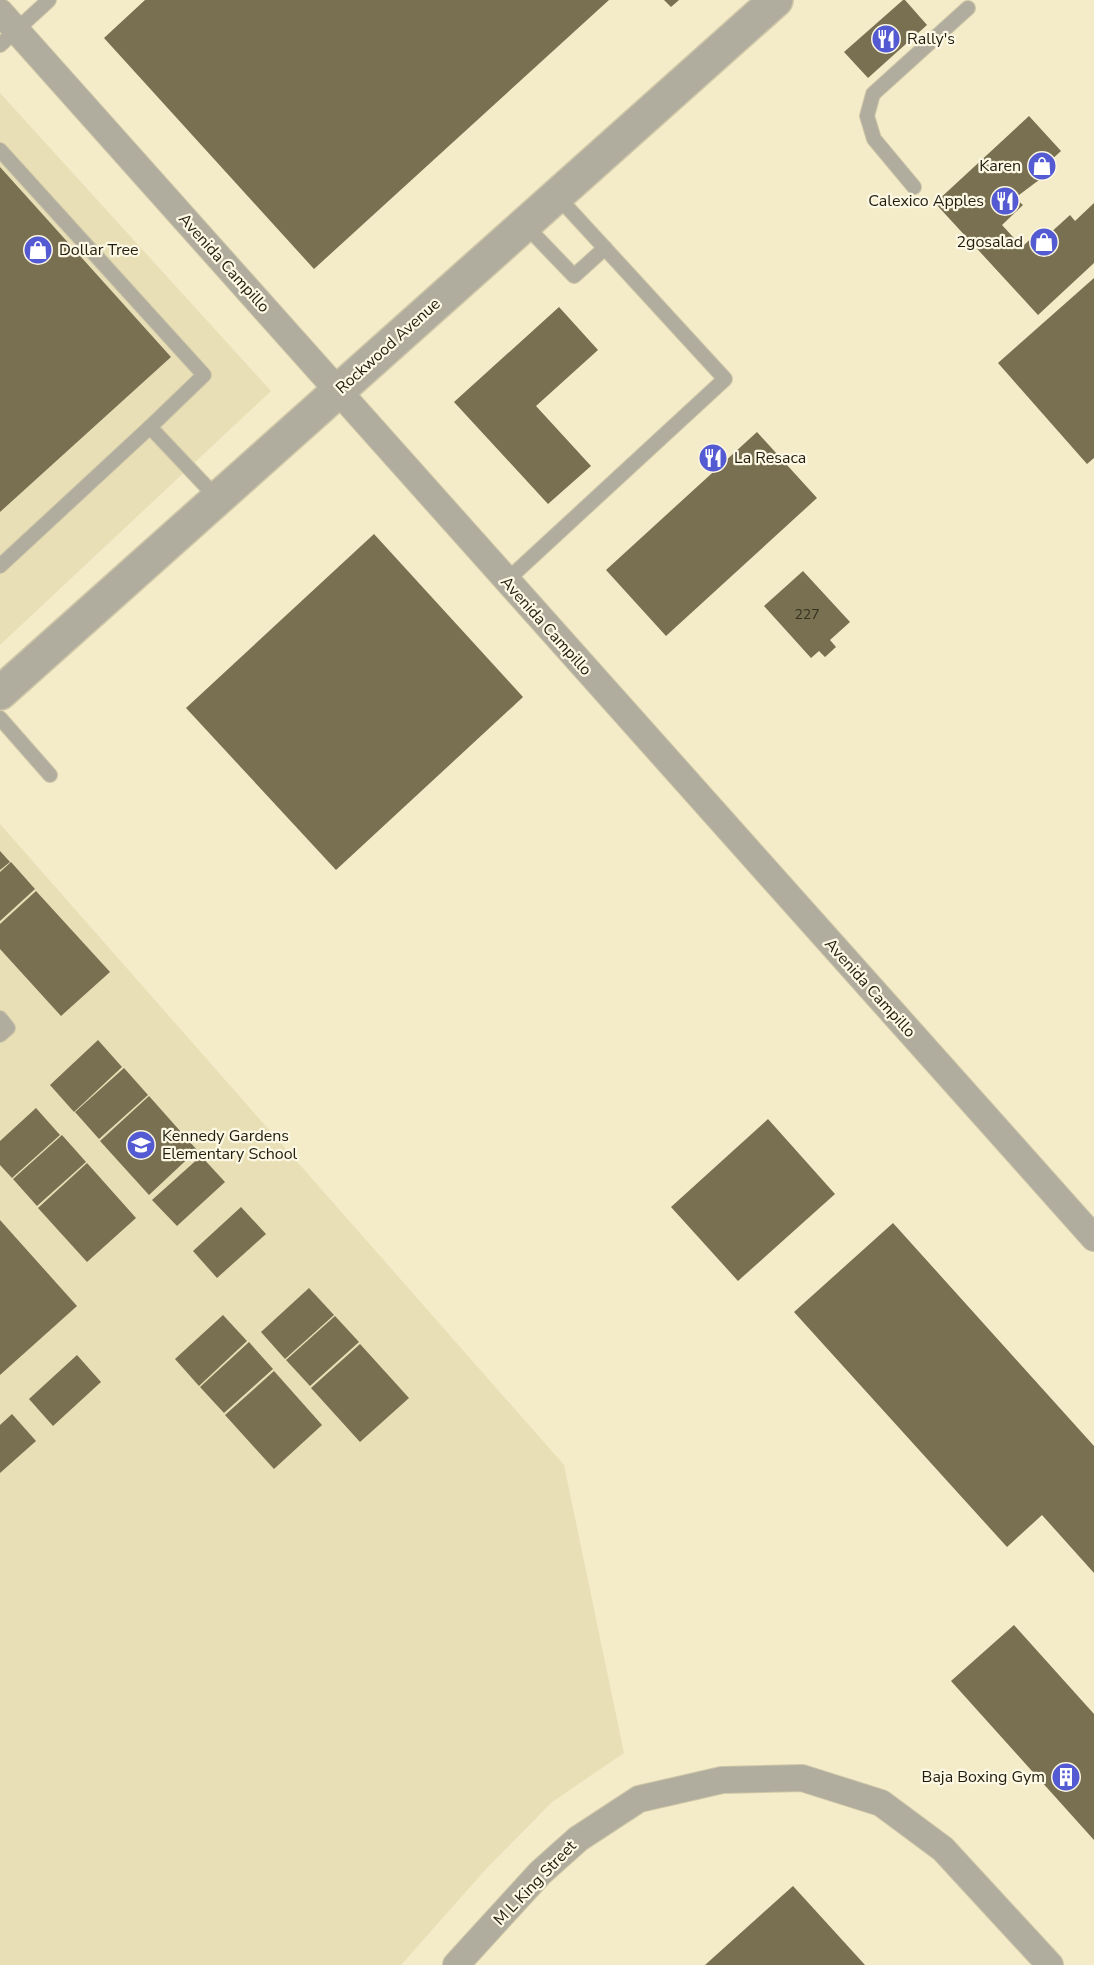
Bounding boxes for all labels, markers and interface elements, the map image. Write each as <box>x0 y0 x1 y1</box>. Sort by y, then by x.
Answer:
restaurant icon: Rally's <box>870 23 902 55</box>
place label: Rally's <box>907 28 955 50</box>
shop icon: Karen <box>1026 150 1058 182</box>
place label: Karen <box>979 155 1021 177</box>
restaurant icon: Calexico Apples <box>989 185 1021 217</box>
place label: Calexico Apples <box>868 190 984 212</box>
street label: Avenida Campillo <box>173 209 275 317</box>
shop icon: 2gosalad <box>1028 226 1060 258</box>
place label: 2gosalad <box>956 231 1023 253</box>
shop icon: Dollar Tree <box>22 234 54 266</box>
place label: Dollar Tree <box>59 239 139 261</box>
street label: Rockwood Avenue <box>331 293 445 399</box>
restaurant icon: La Resaca <box>697 442 729 474</box>
place label: La Resaca <box>734 447 806 469</box>
street label: Avenida Campillo <box>495 572 597 680</box>
house number: 227 <box>794 605 820 624</box>
street label: Avenida Campillo <box>819 934 921 1042</box>
place label: Kennedy Gardens Elementary School <box>162 1125 298 1165</box>
school or university icon: Kennedy Gardens Elementary School <box>125 1129 157 1161</box>
building icon: Baja Boxing Gym <box>1050 1761 1082 1793</box>
place label: Baja Boxing Gym <box>922 1766 1045 1788</box>
street label: M L King Street <box>489 1835 582 1930</box>

